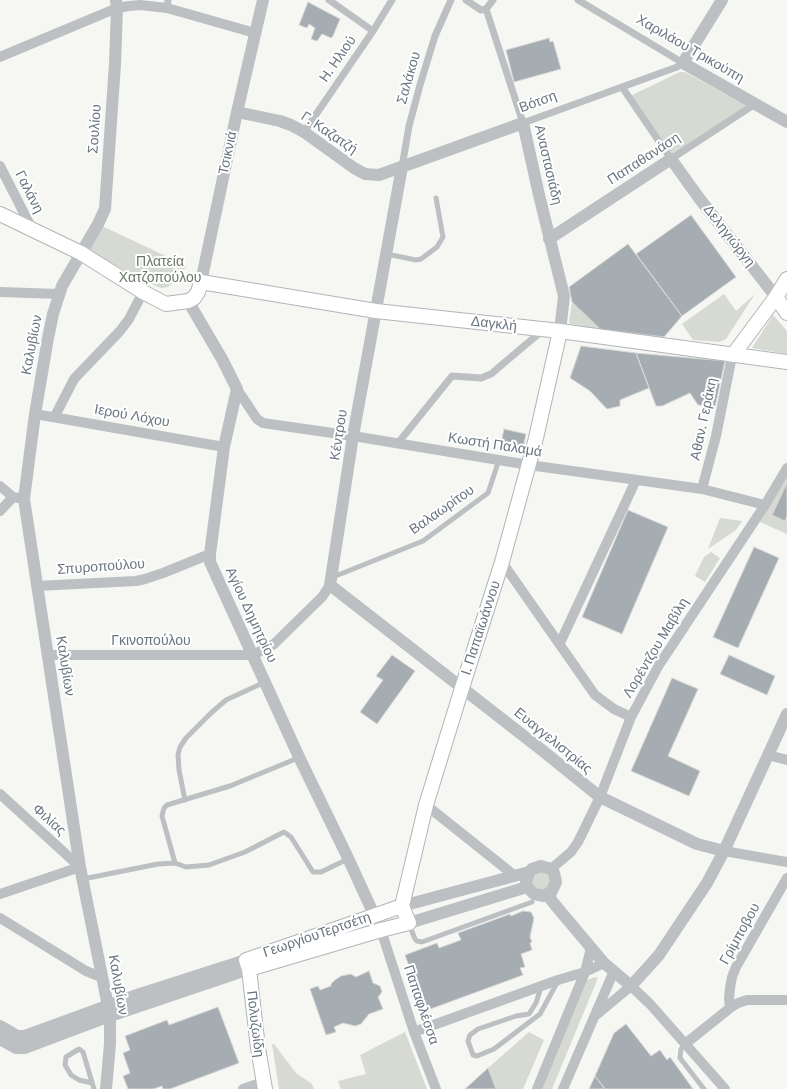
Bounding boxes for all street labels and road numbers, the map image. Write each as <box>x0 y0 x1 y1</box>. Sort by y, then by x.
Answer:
street label: Χαριλάου Τρικούπη <box>633 11 747 87</box>
street label: Η. Ηλιού <box>316 33 360 85</box>
street label: Σαλάκου <box>393 50 425 106</box>
street label: Βότση <box>517 87 559 117</box>
street label: Σουλίου <box>85 104 105 154</box>
street label: Γ. Καζατζή <box>298 108 360 158</box>
street label: Αναστασιάδη <box>531 123 565 207</box>
street label: Παπαθανάση <box>605 129 683 189</box>
street label: Τσικνιά <box>215 130 241 176</box>
street label: Γαλάνη <box>11 168 47 216</box>
street label: Δεληγιώργη <box>700 202 758 270</box>
street label: Δαγκλή <box>470 313 518 335</box>
street label: Καλυβίων <box>18 314 46 376</box>
street label: Αθαν. Γεράκη <box>687 376 721 462</box>
street label: Ιερού Λόχου <box>93 401 171 431</box>
street label: Κέντρου <box>327 408 351 462</box>
street label: Κωστή Παλαμά <box>447 429 543 461</box>
street label: Βαλαωρίτου <box>406 482 478 538</box>
street label: Σπυροπούλου <box>57 556 145 578</box>
street label: Αγίου Δημητρίου <box>222 565 280 665</box>
street label: Ι. Παπαϊωάννου <box>458 579 504 677</box>
street label: Λορέντζου Μαβίλη <box>620 595 692 701</box>
street label: Γκινοπούλου <box>111 633 191 649</box>
street label: Καλυβίων <box>52 635 78 697</box>
street label: Ευαγγελιστρίας <box>511 704 595 778</box>
street label: Φιλίας <box>29 801 69 839</box>
street label: Γρίμποβου <box>716 900 764 968</box>
street label: ΓεωργίουΤερτσέτη <box>261 909 373 961</box>
street label: Καλυβίων <box>104 954 132 1016</box>
street label: Παπαφλέσσα <box>400 963 442 1047</box>
street label: Πολυζωίδη <box>243 990 267 1058</box>

